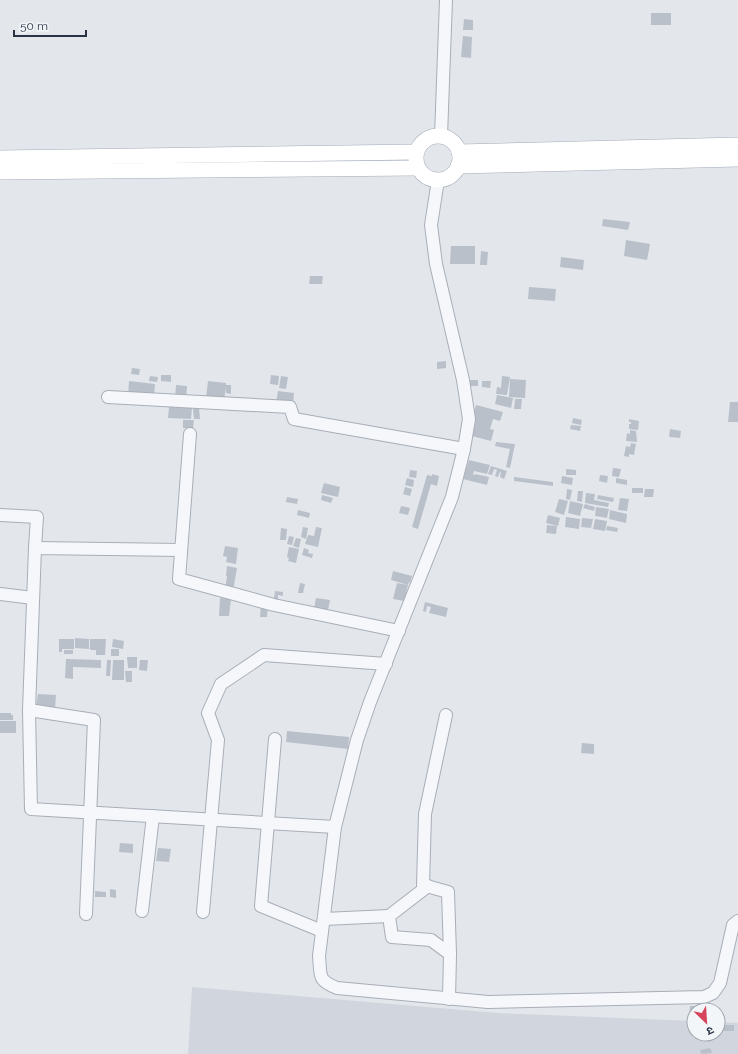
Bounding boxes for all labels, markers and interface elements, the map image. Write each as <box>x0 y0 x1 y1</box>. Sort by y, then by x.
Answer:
scale bar <box>14 12 86 38</box>
text: 50 m <box>20 19 48 33</box>
north arrow <box>686 1002 726 1042</box>
text: उ <box>704 1023 716 1038</box>

